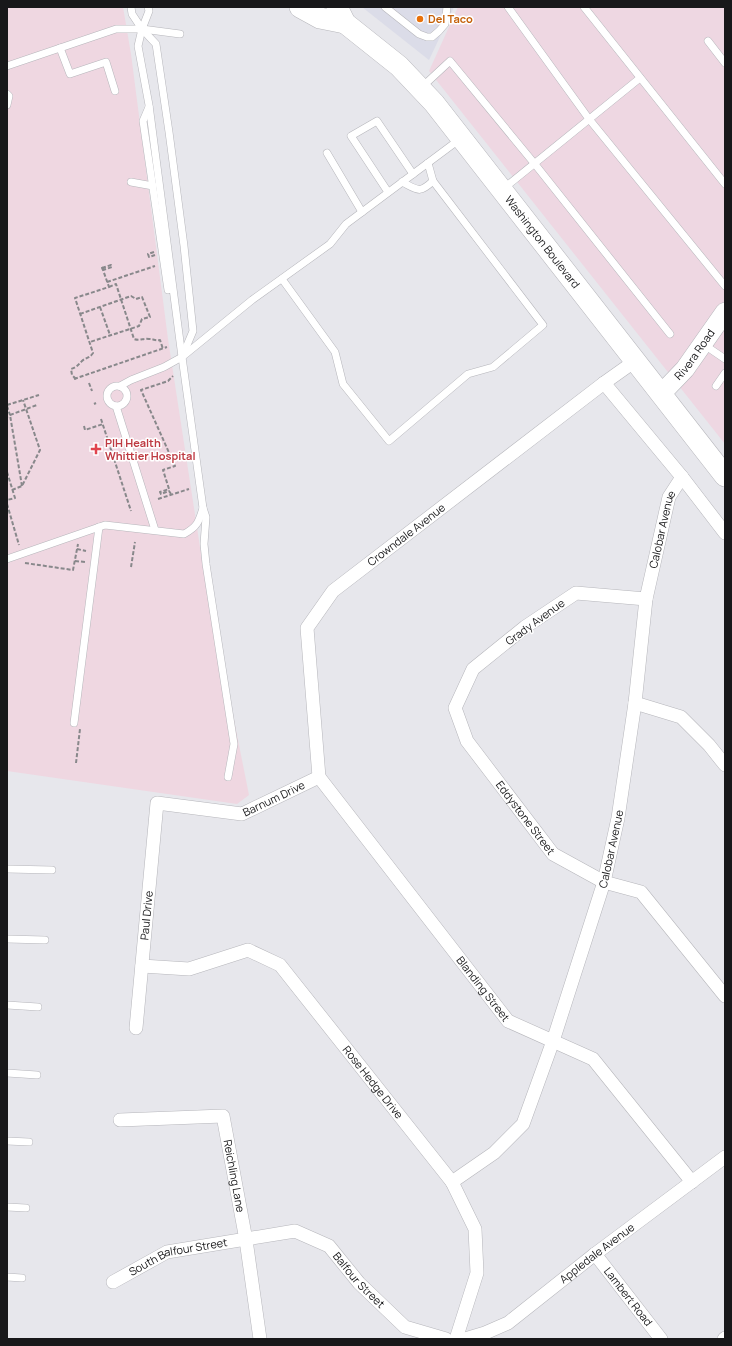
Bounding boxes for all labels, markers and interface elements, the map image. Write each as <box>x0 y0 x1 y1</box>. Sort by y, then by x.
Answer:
place label: Del Taco <box>428 11 473 26</box>
marker: Del Taco <box>415 14 425 24</box>
street label: Washington Boulevard <box>502 192 584 291</box>
street label: Rivera Road <box>671 326 718 383</box>
place label: PIH Health Whittier Hospital <box>105 435 195 463</box>
marker: PIH Health Whittier Hospital <box>90 443 102 455</box>
street label: Calobar Avenue <box>645 487 679 570</box>
street label: Crowndale Avenue <box>364 499 448 569</box>
street label: Grady Avenue <box>502 595 568 648</box>
street label: Barnum Drive <box>240 777 308 820</box>
street label: Eddystone Street <box>493 778 559 858</box>
street label: Calobar Avenue <box>595 808 626 890</box>
street label: Paul Drive <box>136 889 156 941</box>
street label: Blanding Street <box>453 953 514 1024</box>
street label: Rose Hedge Drive <box>340 1042 407 1122</box>
street label: Reichling Lane <box>221 1138 249 1214</box>
street label: Appledale Avenue <box>556 1219 638 1286</box>
street label: South Balfour Street <box>126 1234 228 1279</box>
street label: Balfour Street <box>330 1249 388 1311</box>
street label: Lambert Road <box>601 1264 656 1329</box>

